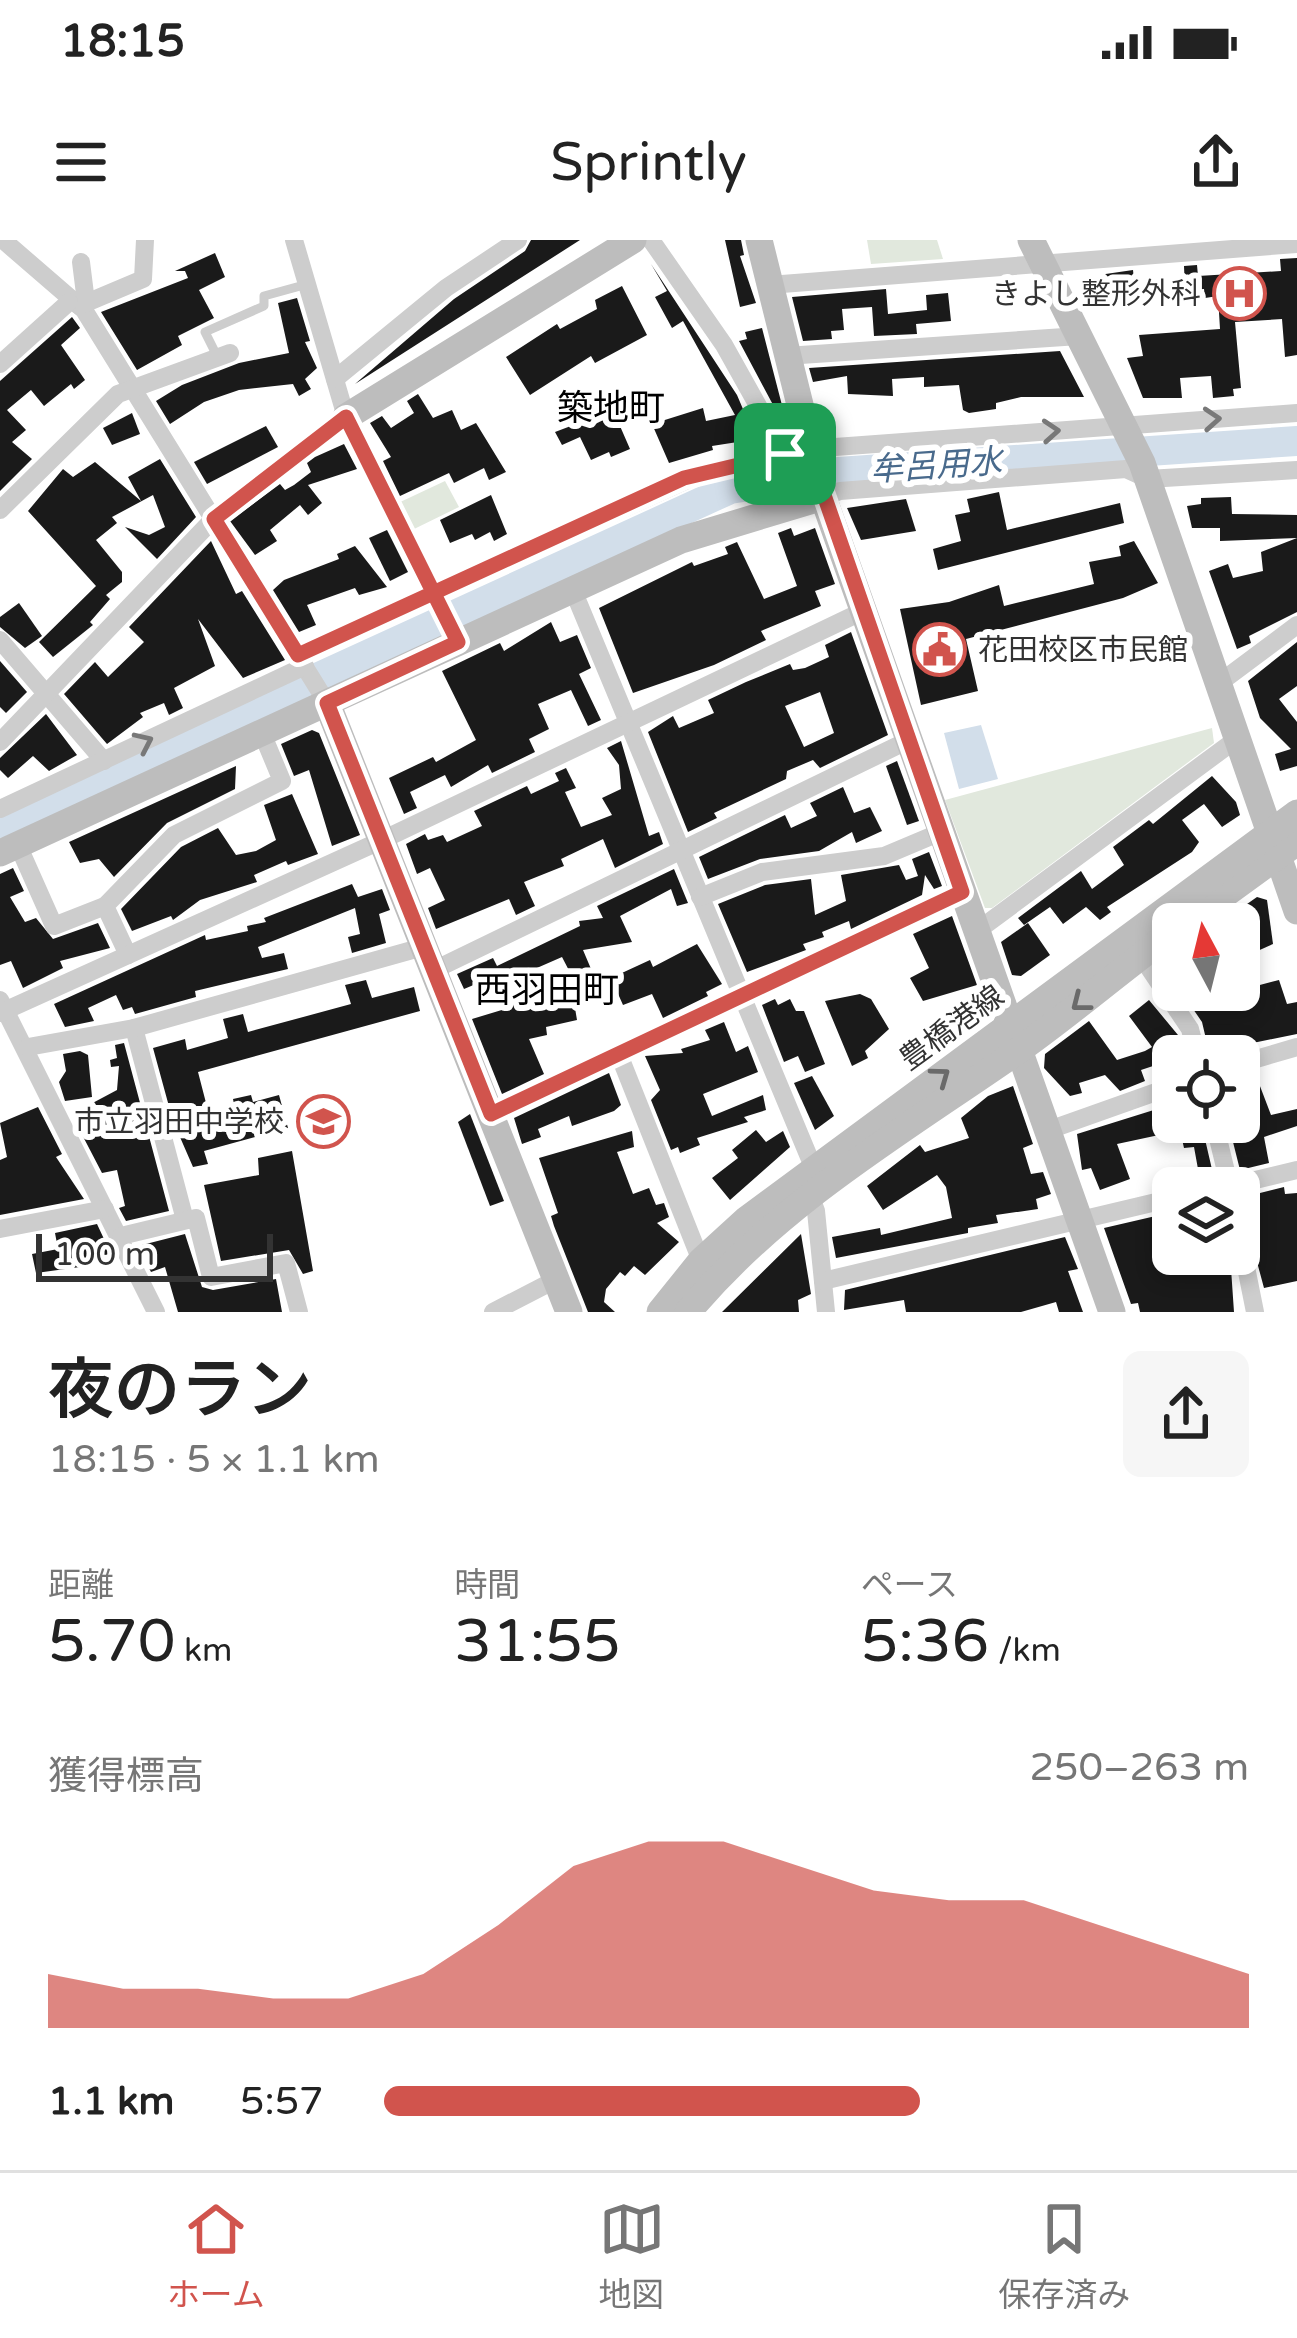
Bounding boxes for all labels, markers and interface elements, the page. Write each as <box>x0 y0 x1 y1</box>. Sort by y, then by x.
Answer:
text: 18:15 <box>60 15 185 69</box>
icon: menu <box>48 129 114 195</box>
icon: share <box>1183 129 1249 195</box>
text: Sprintly <box>550 130 747 195</box>
hospital icon: きよし整形外科 <box>1212 266 1268 322</box>
place label: きよし整形外科 <box>991 276 1201 313</box>
district label: 築地町 <box>557 387 665 430</box>
pin <box>734 403 836 505</box>
one-way arrow <box>1203 407 1222 433</box>
one-way arrow <box>1042 419 1061 445</box>
icon: arrive <box>752 421 818 487</box>
water label: 牟呂用水 <box>869 442 1006 490</box>
public building icon: 花田校区市民館 <box>911 622 967 678</box>
place label: 花田校区市民館 <box>978 632 1188 669</box>
one-way arrow <box>132 733 153 756</box>
north arrow <box>1152 903 1260 1011</box>
map controls <box>1152 903 1260 1275</box>
district label: 西羽田町 <box>475 969 619 1012</box>
street label: 豊橋港線 <box>893 978 1011 1078</box>
one-way arrow <box>1071 989 1093 1010</box>
button: locate <box>1152 1035 1260 1143</box>
one-way arrow <box>928 1069 949 1091</box>
school or university icon: 市立羽田中学校 <box>295 1094 351 1150</box>
place label: 市立羽田中学校 <box>74 1104 284 1141</box>
button: layers <box>1152 1167 1260 1275</box>
scale bar <box>36 1228 273 1281</box>
text: 100 m <box>54 1235 155 1274</box>
text: 夜のラン <box>48 1351 312 1431</box>
button: share <box>1123 1351 1249 1477</box>
text: 18:15 · 5 × 1.1 km <box>48 1436 380 1483</box>
text: 距離 <box>48 1566 114 1605</box>
text: 時間 <box>454 1566 520 1605</box>
text: ペース <box>861 1566 958 1605</box>
text: 5.70 <box>48 1606 175 1678</box>
text: 31:55 <box>454 1606 621 1678</box>
text: 5:36 <box>861 1606 989 1678</box>
text: km <box>175 1631 232 1670</box>
text: /km <box>989 1631 1061 1670</box>
text: 250–263 m <box>1029 1744 1249 1791</box>
text: 獲得標高 <box>48 1753 204 1800</box>
text: 1.1 km <box>48 2078 174 2125</box>
text: 5:57 <box>240 2078 324 2125</box>
tab: ホーム <box>167 2196 265 2316</box>
tab: 地図 <box>599 2196 665 2316</box>
tab: 保存済み <box>998 2196 1130 2316</box>

